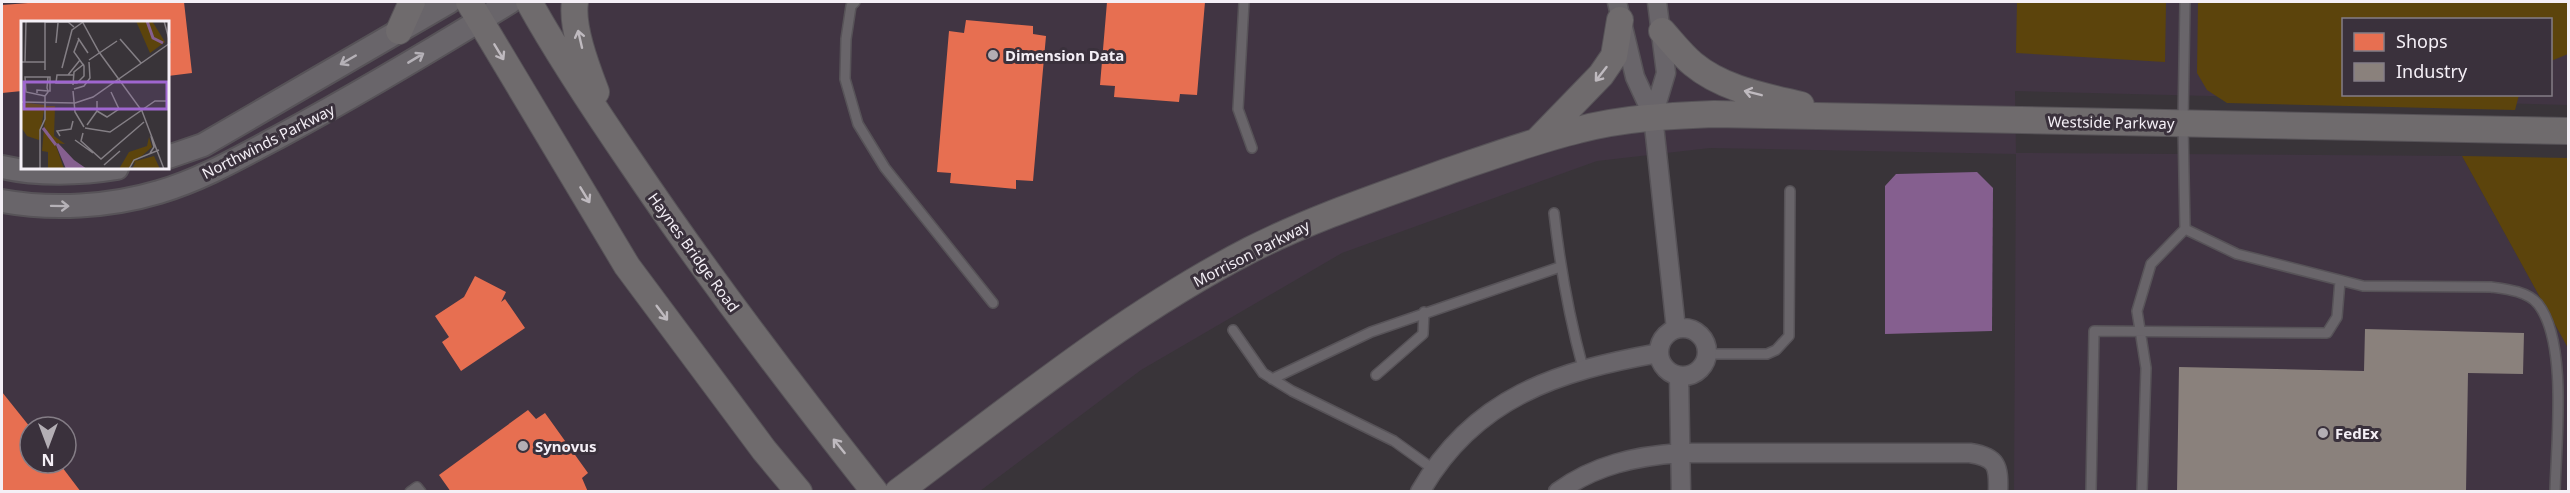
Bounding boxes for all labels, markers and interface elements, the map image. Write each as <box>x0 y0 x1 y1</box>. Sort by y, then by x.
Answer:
legend <box>2342 18 2552 96</box>
inset map <box>21 21 170 170</box>
text: Shops <box>2396 29 2448 53</box>
one-way arrow <box>573 30 585 49</box>
one-way arrow <box>493 43 505 60</box>
place label: Dimension Data <box>1005 45 1124 65</box>
marker: Dimension Data <box>986 48 1000 62</box>
one-way arrow <box>407 52 424 64</box>
one-way arrow <box>340 55 358 66</box>
text: Industry <box>2396 59 2468 83</box>
one-way arrow <box>1594 66 1607 82</box>
one-way arrow <box>1744 87 1763 99</box>
street label: Northwinds Parkway <box>198 99 338 183</box>
street label: Westside Parkway <box>2047 111 2175 133</box>
one-way arrow <box>579 186 591 203</box>
street label: Haynes Bridge Road <box>644 188 744 316</box>
one-way arrow <box>49 200 69 211</box>
street label: Morrison Parkway <box>1189 215 1313 291</box>
one-way arrow <box>656 305 668 321</box>
north arrow <box>18 415 78 475</box>
place label: FedEx <box>2335 423 2379 443</box>
marker: FedEx <box>2316 426 2330 440</box>
place label: Synovus <box>535 436 597 456</box>
one-way arrow <box>832 438 845 454</box>
marker: Synovus <box>516 439 530 453</box>
text: N <box>41 449 55 471</box>

